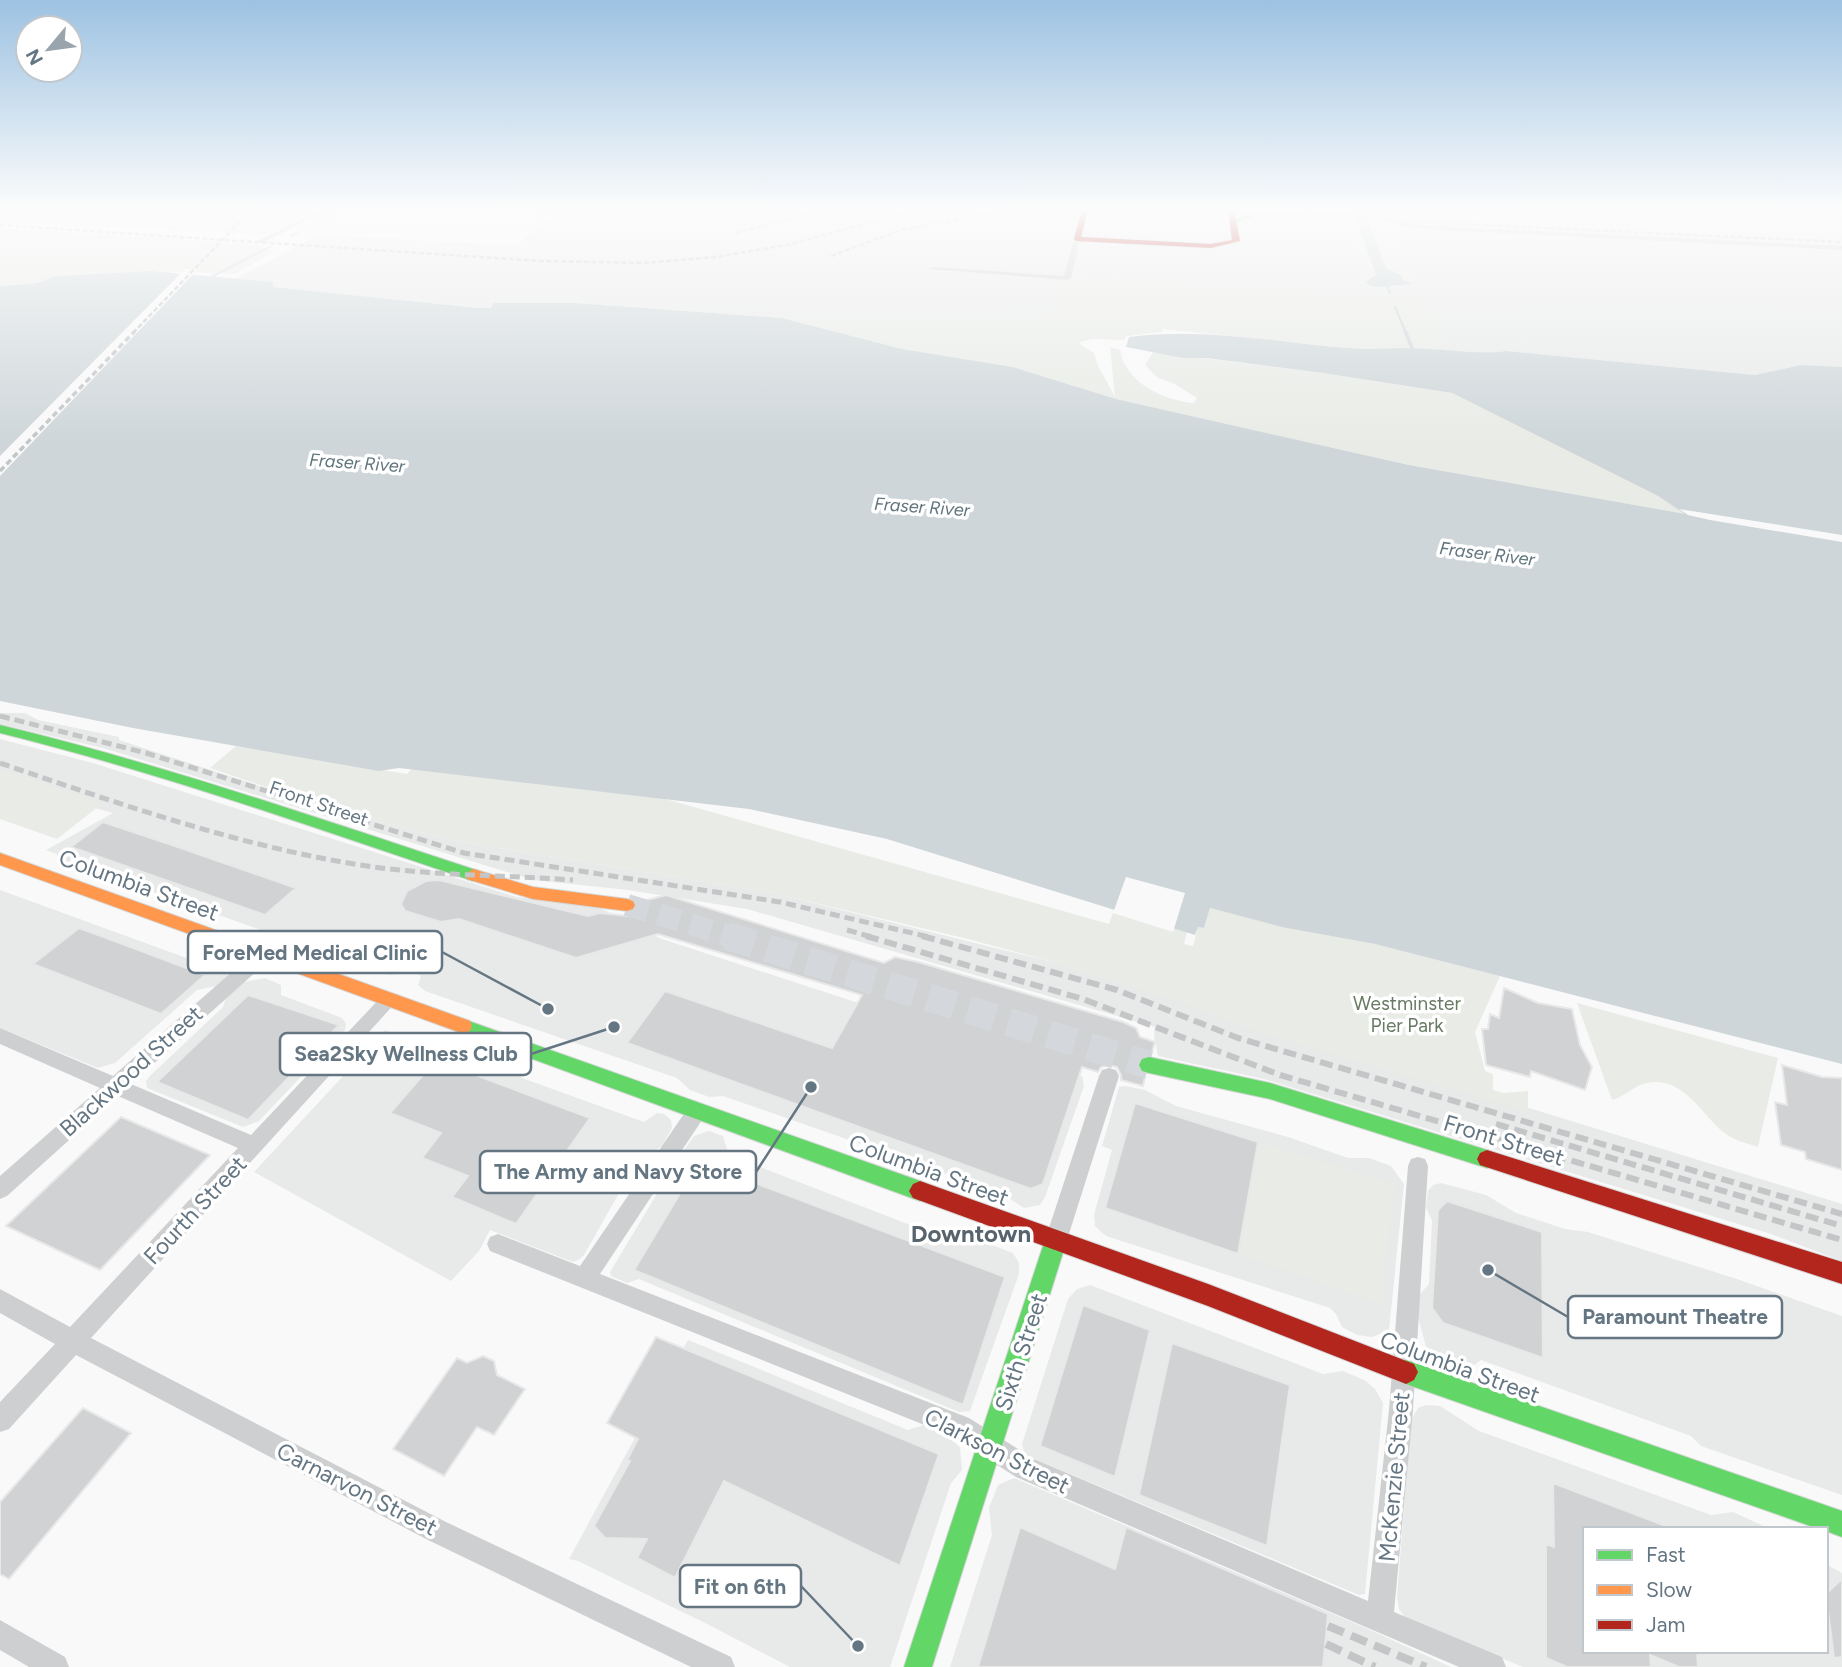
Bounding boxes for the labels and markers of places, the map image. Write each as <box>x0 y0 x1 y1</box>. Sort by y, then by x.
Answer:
callout: ForeMed Medical Clinic <box>188 931 442 973</box>
callout: Sea2Sky Wellness Club <box>280 1033 531 1075</box>
callout: The Army and Navy Store <box>480 1151 756 1193</box>
callout: Paramount Theatre <box>1568 1296 1782 1338</box>
callout: Fit on 6th <box>680 1565 801 1607</box>

